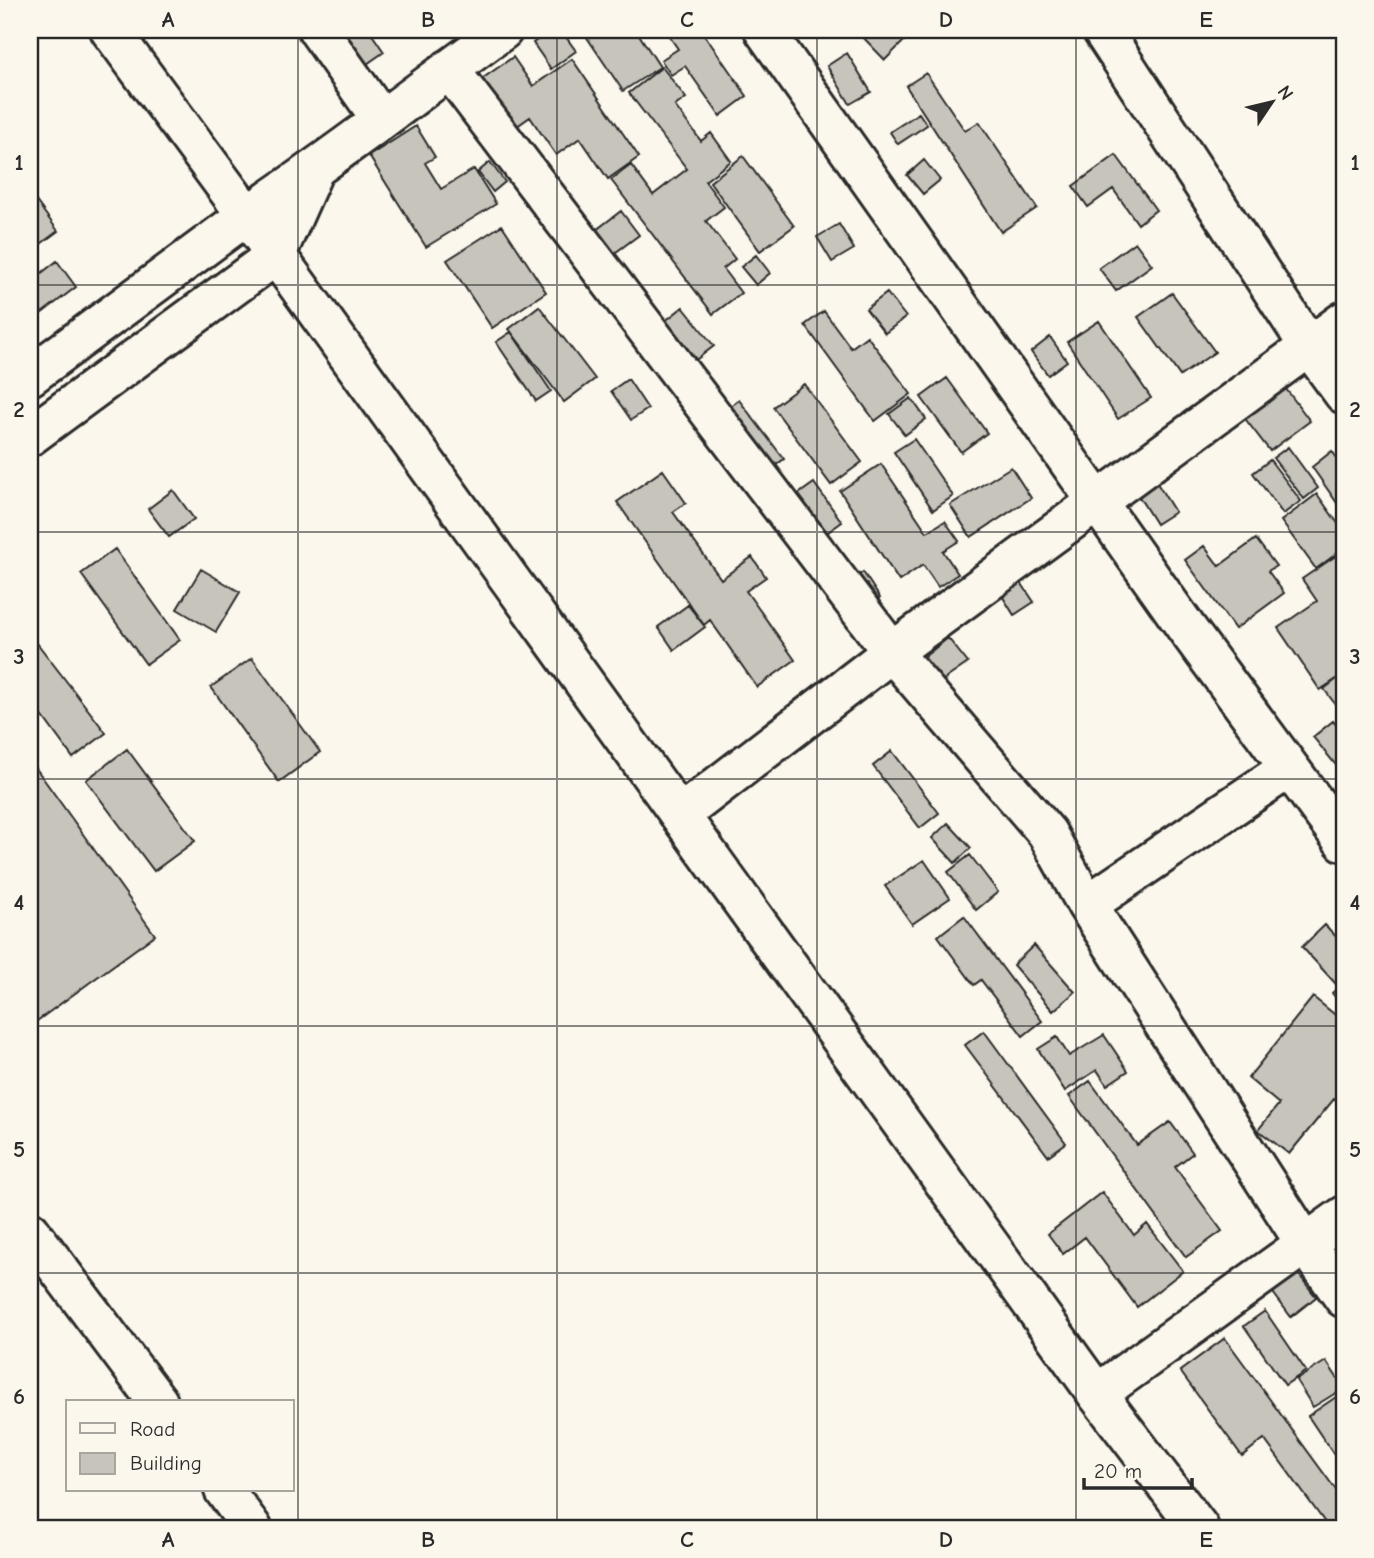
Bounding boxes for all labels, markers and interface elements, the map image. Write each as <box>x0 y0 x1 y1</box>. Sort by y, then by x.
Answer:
text: A <box>162 6 175 33</box>
text: B <box>421 6 435 33</box>
text: C <box>680 6 694 33</box>
text: D <box>939 6 953 33</box>
text: E <box>1199 6 1213 33</box>
north arrow <box>1238 66 1308 136</box>
text: N <box>1273 81 1298 104</box>
text: 1 <box>14 149 24 176</box>
text: 1 <box>1350 149 1360 176</box>
text: 2 <box>13 396 25 423</box>
text: 2 <box>1349 396 1361 423</box>
text: 3 <box>13 643 25 670</box>
text: 3 <box>1349 643 1361 670</box>
text: 4 <box>14 889 25 916</box>
text: 4 <box>1350 889 1361 916</box>
text: 5 <box>13 1136 25 1163</box>
text: 5 <box>1349 1136 1361 1163</box>
text: 6 <box>13 1383 25 1410</box>
text: 6 <box>1349 1383 1361 1410</box>
legend <box>66 1400 294 1492</box>
text: Road <box>130 1417 175 1441</box>
scale bar <box>1084 1446 1192 1490</box>
text: Building <box>130 1451 202 1475</box>
text: 20 m <box>1094 1459 1142 1483</box>
text: A <box>162 1526 175 1553</box>
text: B <box>421 1526 435 1553</box>
text: C <box>680 1526 694 1553</box>
text: D <box>939 1526 953 1553</box>
text: E <box>1199 1526 1213 1553</box>

